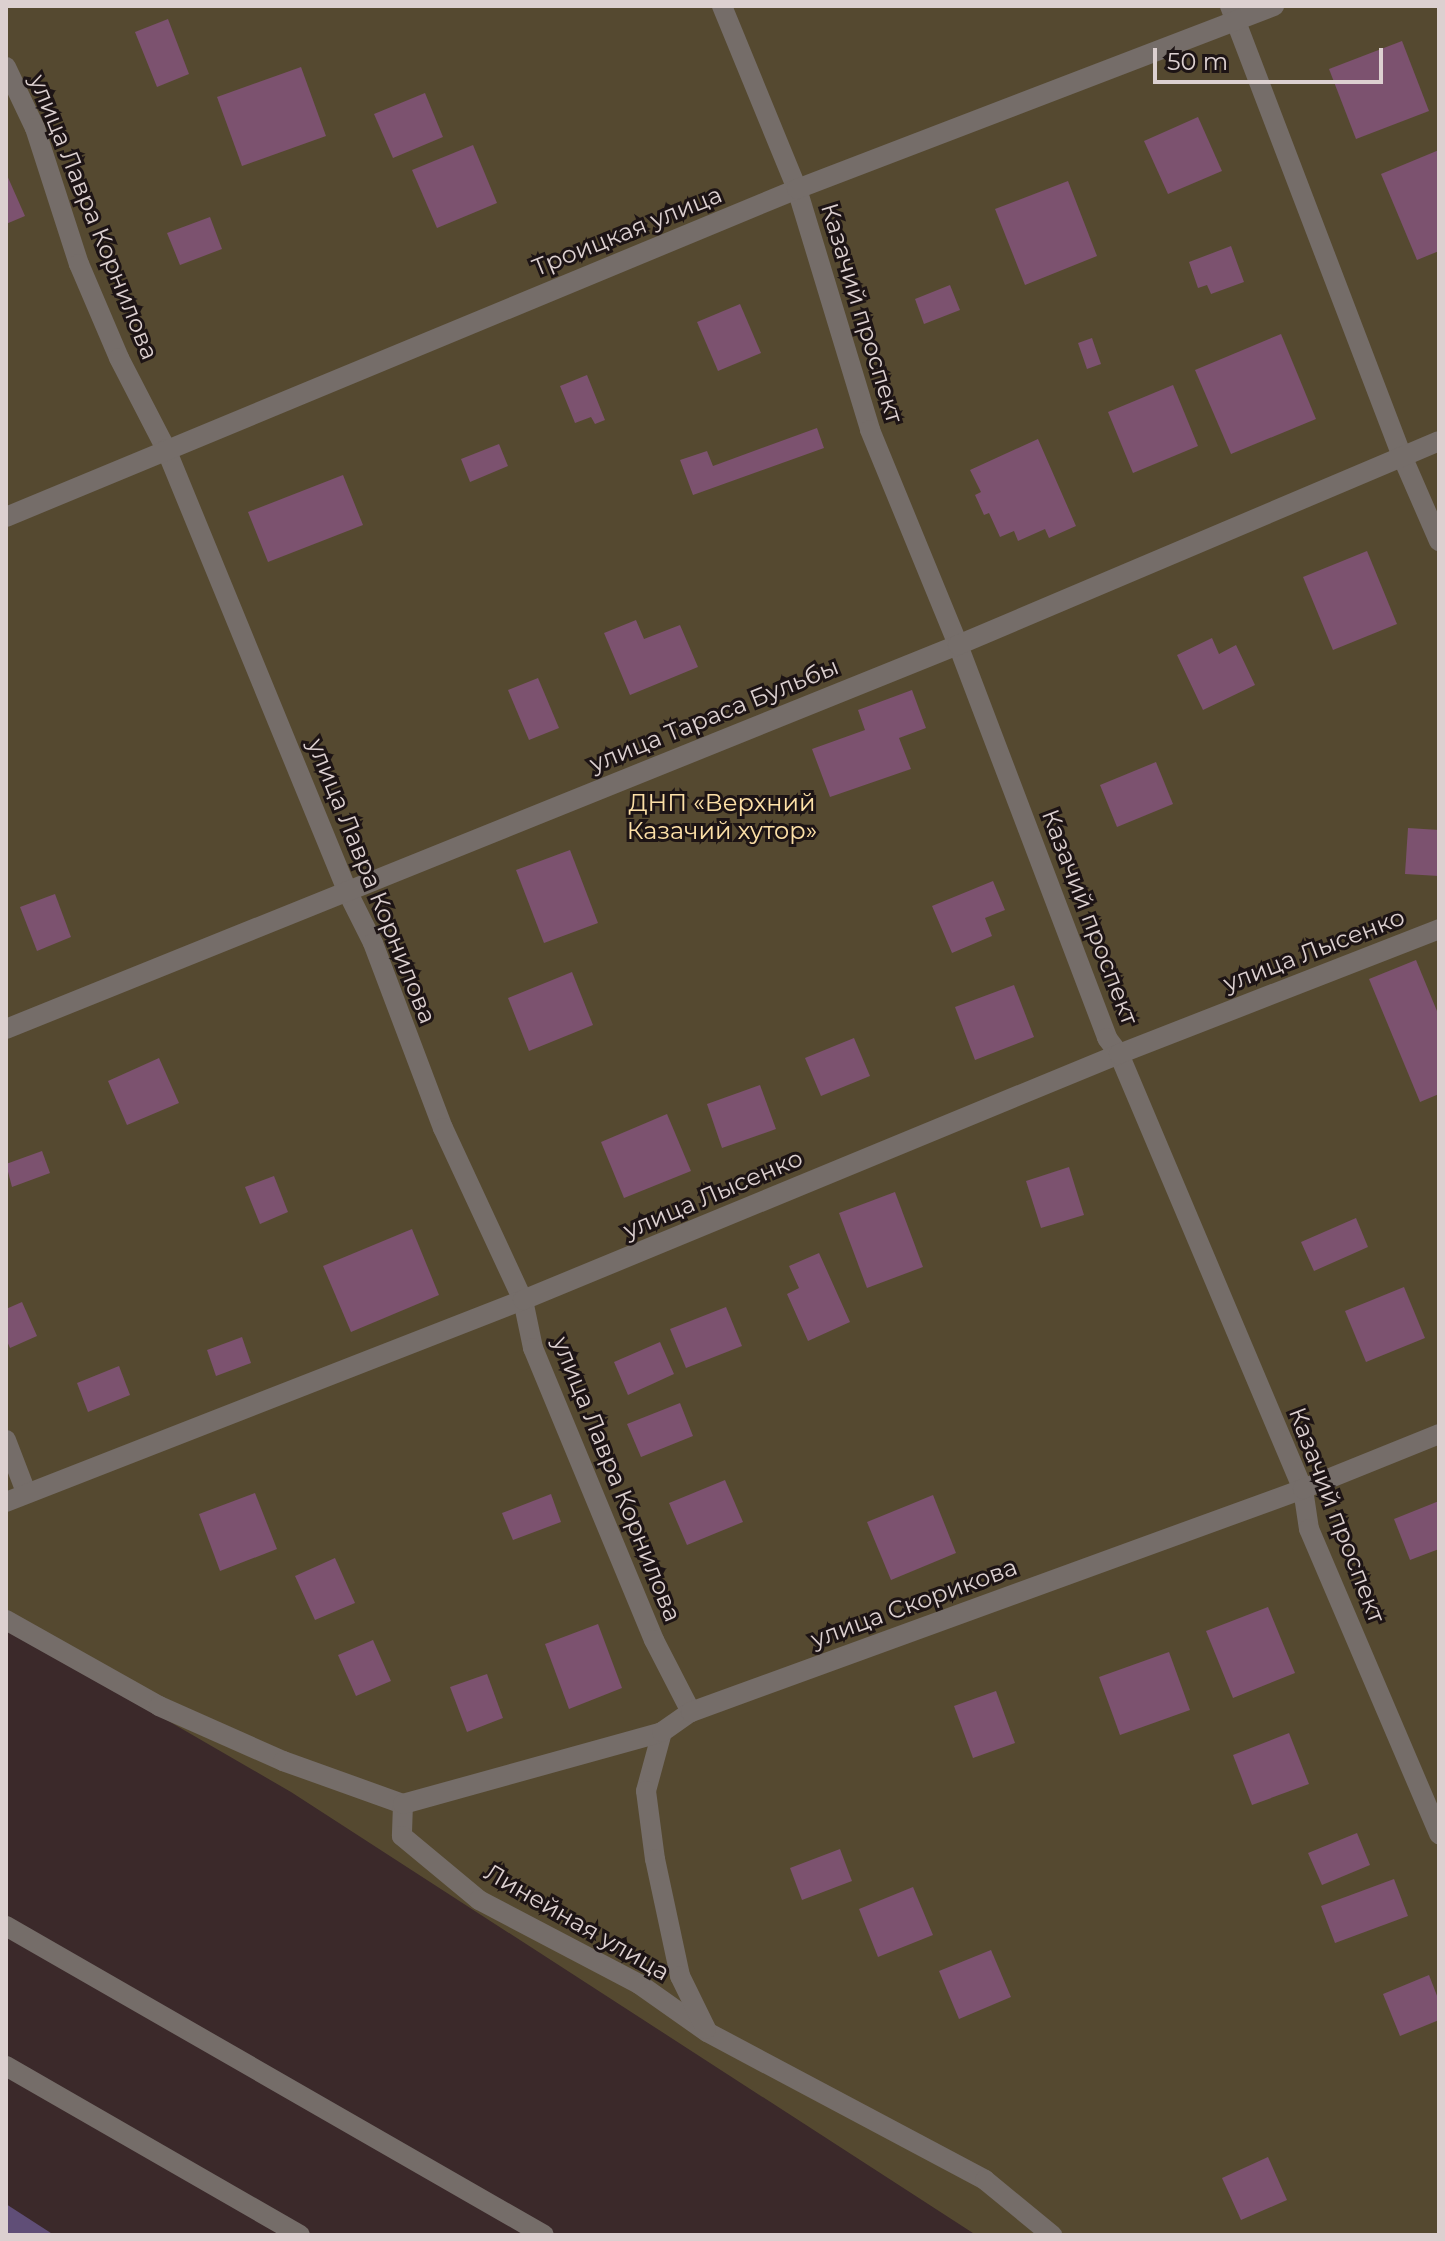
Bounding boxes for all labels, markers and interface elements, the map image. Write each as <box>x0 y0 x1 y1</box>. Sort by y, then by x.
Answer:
scale bar <box>1157 32 1387 82</box>
text: 50 m <box>1167 47 1228 76</box>
street label: улица Лавра Корнилова <box>24 70 164 364</box>
street label: Троицкая улица <box>528 180 726 282</box>
street label: Казачий проспект <box>815 200 909 426</box>
street label: улица Тараса Бульбы <box>585 652 843 778</box>
street label: улица Лавра Корнилова <box>302 734 442 1028</box>
park label: ДНП «Верхний Казачий хутор» <box>627 789 817 845</box>
street label: Казачий проспект <box>1036 805 1144 1029</box>
street label: улица Лысенко <box>1219 902 1409 998</box>
street label: улица Лысенко <box>619 1143 807 1245</box>
street label: улица Лавра Корнилова <box>547 1332 687 1626</box>
street label: Казачий проспект <box>1283 1403 1391 1627</box>
street label: улица Скорикова <box>807 1552 1021 1654</box>
street label: Линейная улица <box>479 1857 675 1987</box>

